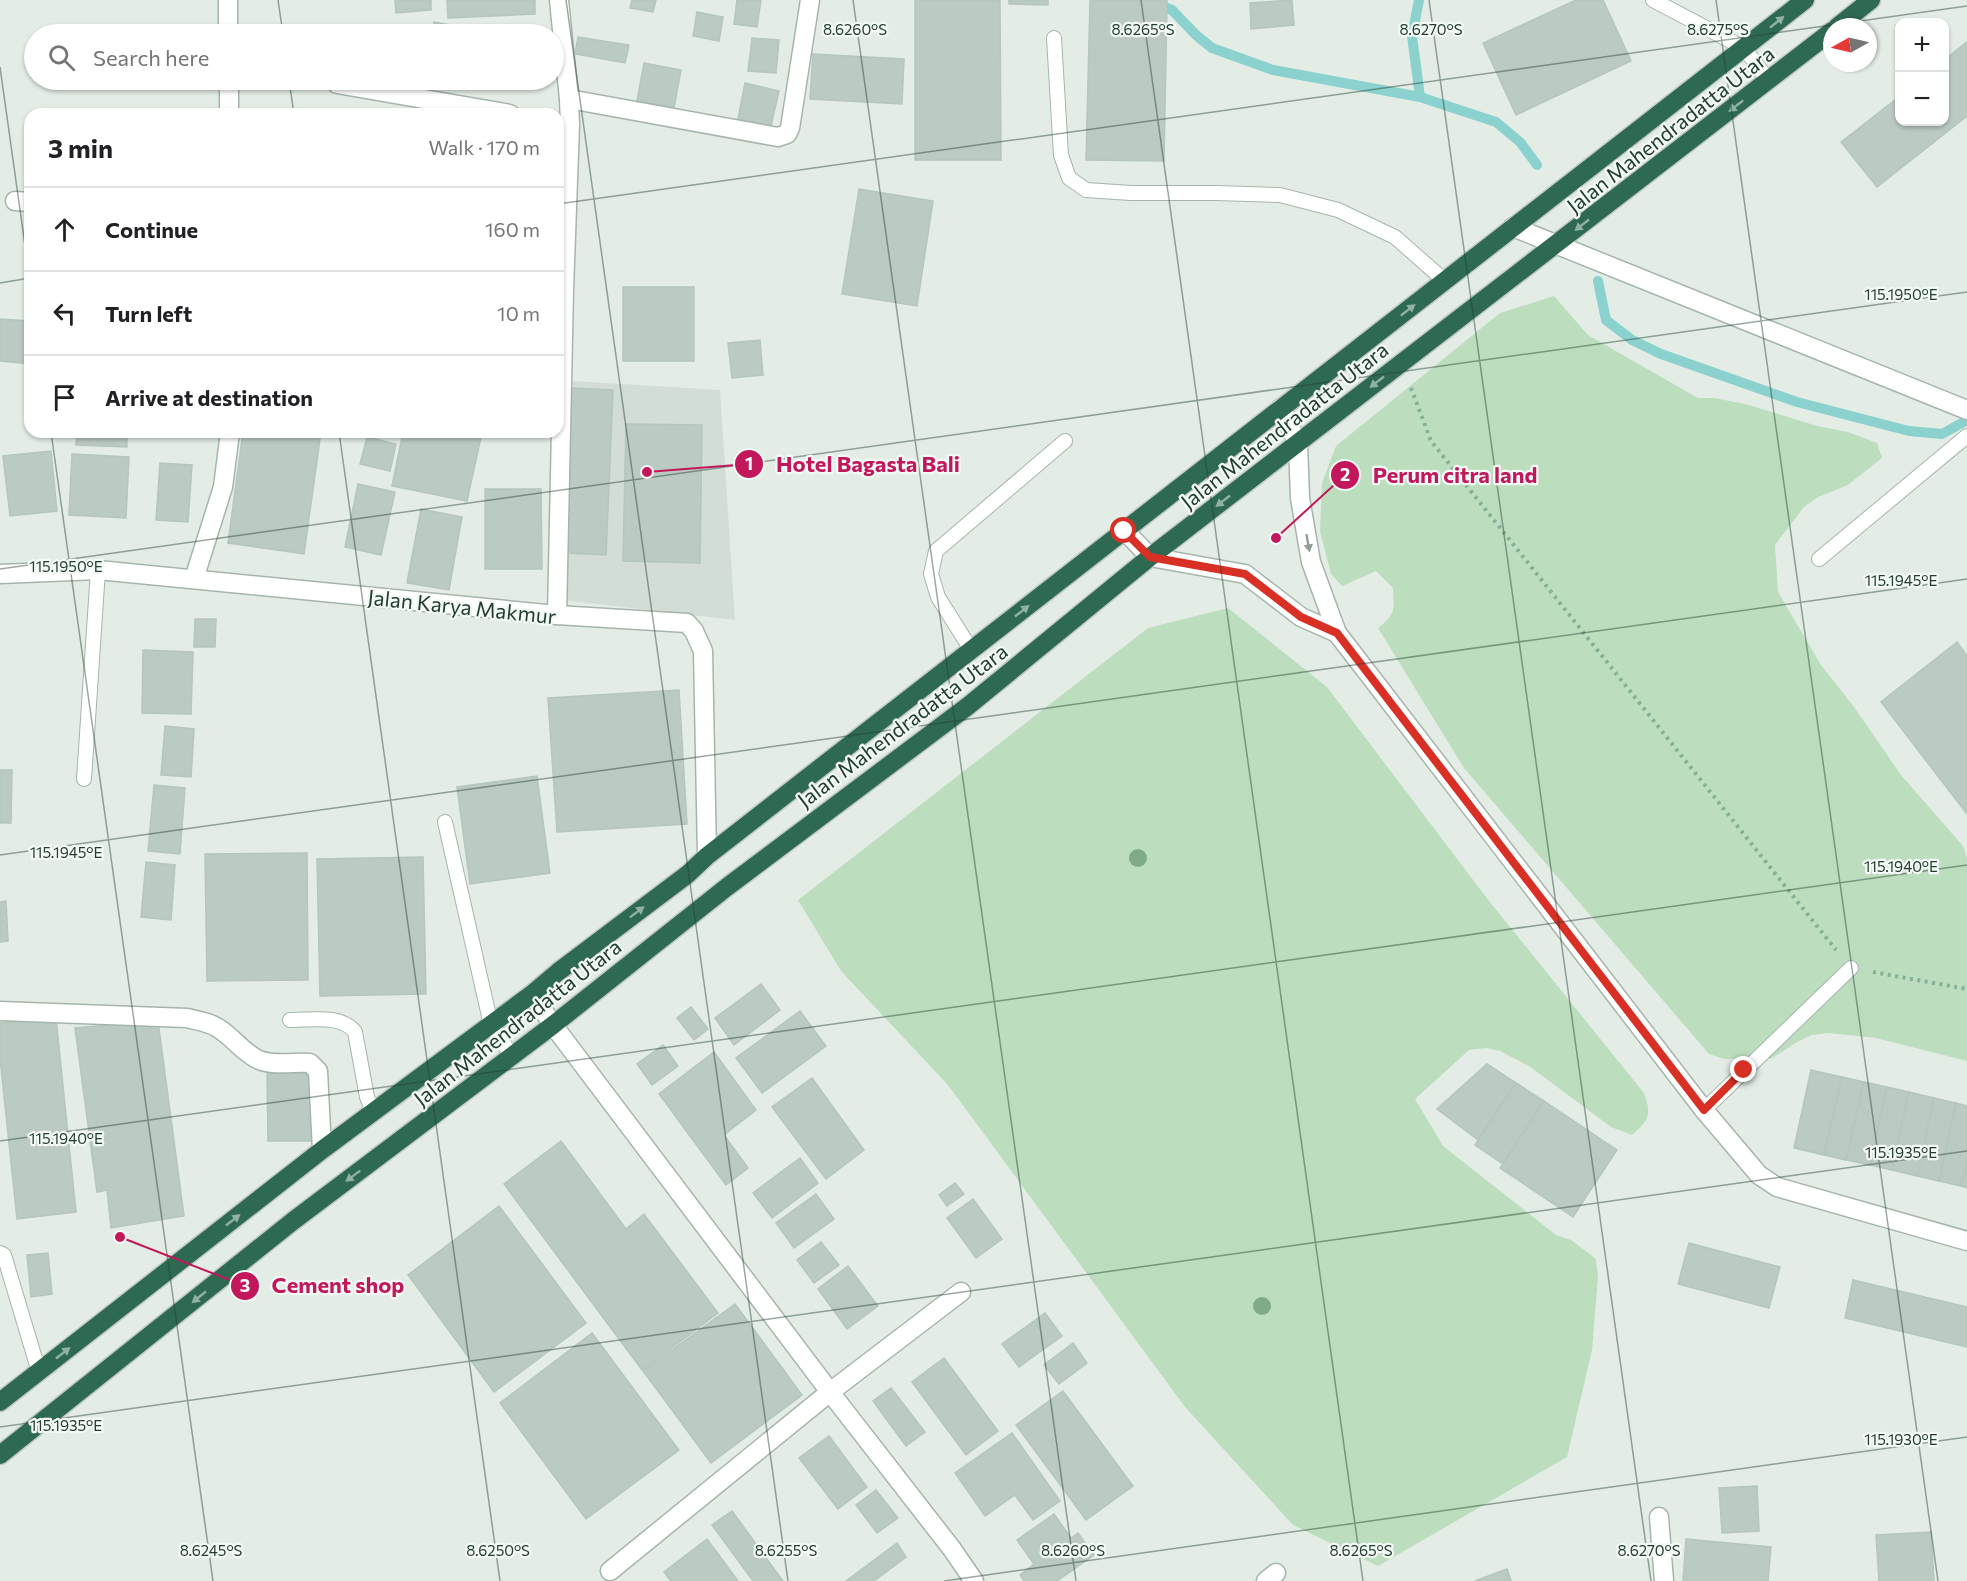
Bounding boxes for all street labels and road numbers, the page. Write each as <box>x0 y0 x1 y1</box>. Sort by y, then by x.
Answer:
street label: Jalan Mahendradatta Utara <box>1561 40 1779 218</box>
street label: Jalan Mahendradatta Utara <box>1175 336 1393 514</box>
street label: Jalan Karya Makmur <box>367 584 557 628</box>
street label: Jalan Mahendradatta Utara <box>792 638 1012 812</box>
street label: Jalan Mahendradatta Utara <box>408 933 626 1111</box>

